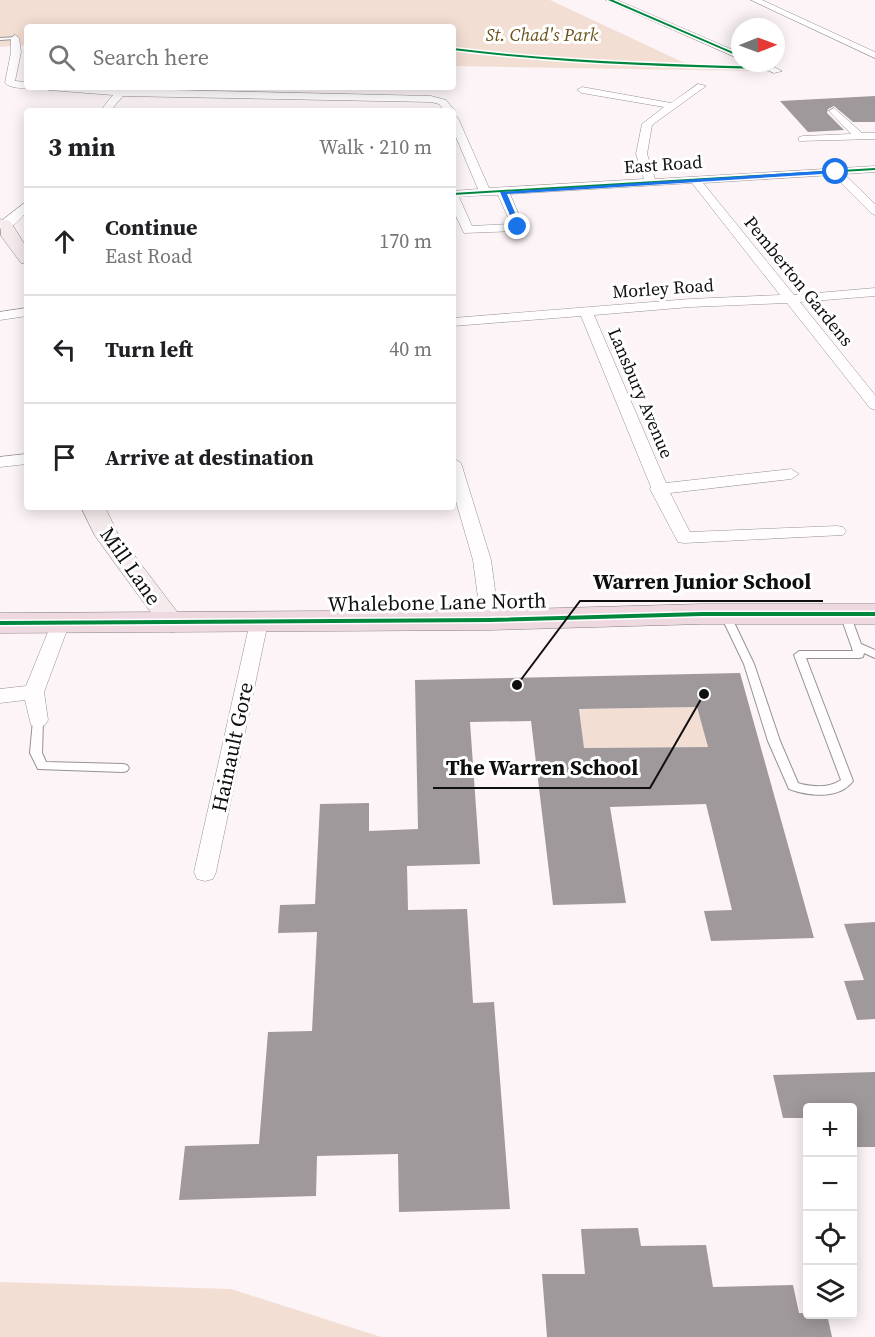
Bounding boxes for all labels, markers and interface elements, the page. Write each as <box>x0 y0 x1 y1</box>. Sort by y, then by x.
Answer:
north arrow <box>731 18 785 72</box>
park label: St. Chad's Park <box>486 22 599 47</box>
search box <box>24 24 456 90</box>
icon: search <box>45 41 78 74</box>
text: Search here <box>93 42 209 72</box>
text: 3 min <box>48 129 115 165</box>
text: Walk · 210 m <box>319 133 432 161</box>
street label: East Road <box>623 149 703 179</box>
route start <box>822 158 848 184</box>
street label: Pemberton Gardens <box>739 211 859 352</box>
text: Continue <box>105 212 198 242</box>
route end <box>504 213 530 239</box>
icon: ahead <box>48 225 81 258</box>
text: 170 m <box>379 227 432 255</box>
text: East Road <box>105 242 192 270</box>
street label: Morley Road <box>611 272 715 304</box>
street label: Lansbury Avenue <box>602 324 680 462</box>
icon: left <box>48 333 81 366</box>
text: Turn left <box>105 334 193 364</box>
text: 40 m <box>389 335 432 363</box>
icon: arrive <box>48 441 81 474</box>
text: Arrive at destination <box>105 442 314 472</box>
street label: Mill Lane <box>94 521 168 611</box>
callout: Warren Junior School <box>580 561 823 601</box>
text: Warren Junior School <box>593 566 811 596</box>
street label: Whalebone Lane North <box>327 586 547 618</box>
street label: Hainault Gore <box>204 679 260 815</box>
callout: The Warren School <box>433 748 650 788</box>
text: The Warren School <box>446 752 638 782</box>
map controls <box>803 1103 857 1319</box>
button: + <box>803 1103 857 1157</box>
button: − <box>803 1157 857 1211</box>
button: locate <box>803 1211 857 1265</box>
button: layers <box>803 1265 857 1319</box>

